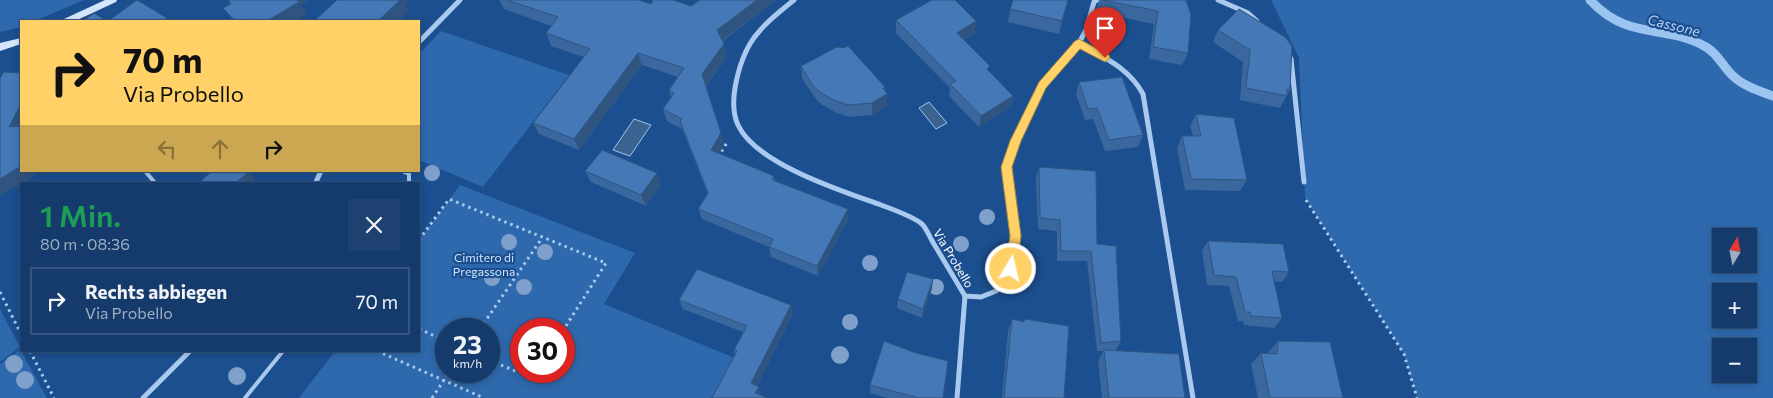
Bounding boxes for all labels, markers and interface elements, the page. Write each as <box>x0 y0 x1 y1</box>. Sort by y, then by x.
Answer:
pin <box>1084 7 1126 58</box>
water label: Cassone <box>1646 10 1703 40</box>
icon: arrive <box>1091 14 1119 42</box>
text: 70 m <box>123 37 203 80</box>
icon: right <box>40 40 105 105</box>
text: Via Probello <box>123 80 244 107</box>
icon: left <box>153 135 181 163</box>
icon: ahead <box>206 135 234 163</box>
icon: right <box>259 135 287 163</box>
text: 1 Min. <box>40 196 121 233</box>
button: close <box>348 199 400 251</box>
street label: Via Probello <box>931 226 977 290</box>
north arrow <box>1712 228 1758 272</box>
map controls <box>1712 228 1757 383</box>
text: 80 m · 08:36 <box>40 234 130 253</box>
position arrow <box>984 242 1036 294</box>
park label: Cimitero di Pregassona <box>453 250 515 278</box>
text: Rechts abbiegen <box>85 280 227 303</box>
button: + <box>1712 283 1757 328</box>
icon: right <box>42 287 70 315</box>
text: 70 m <box>355 290 398 313</box>
text: Via Probello <box>85 303 173 322</box>
speed limit sign: 30 <box>510 318 575 383</box>
text: 23 <box>453 329 482 359</box>
button: − <box>1712 338 1757 383</box>
text: km/h <box>453 356 482 370</box>

